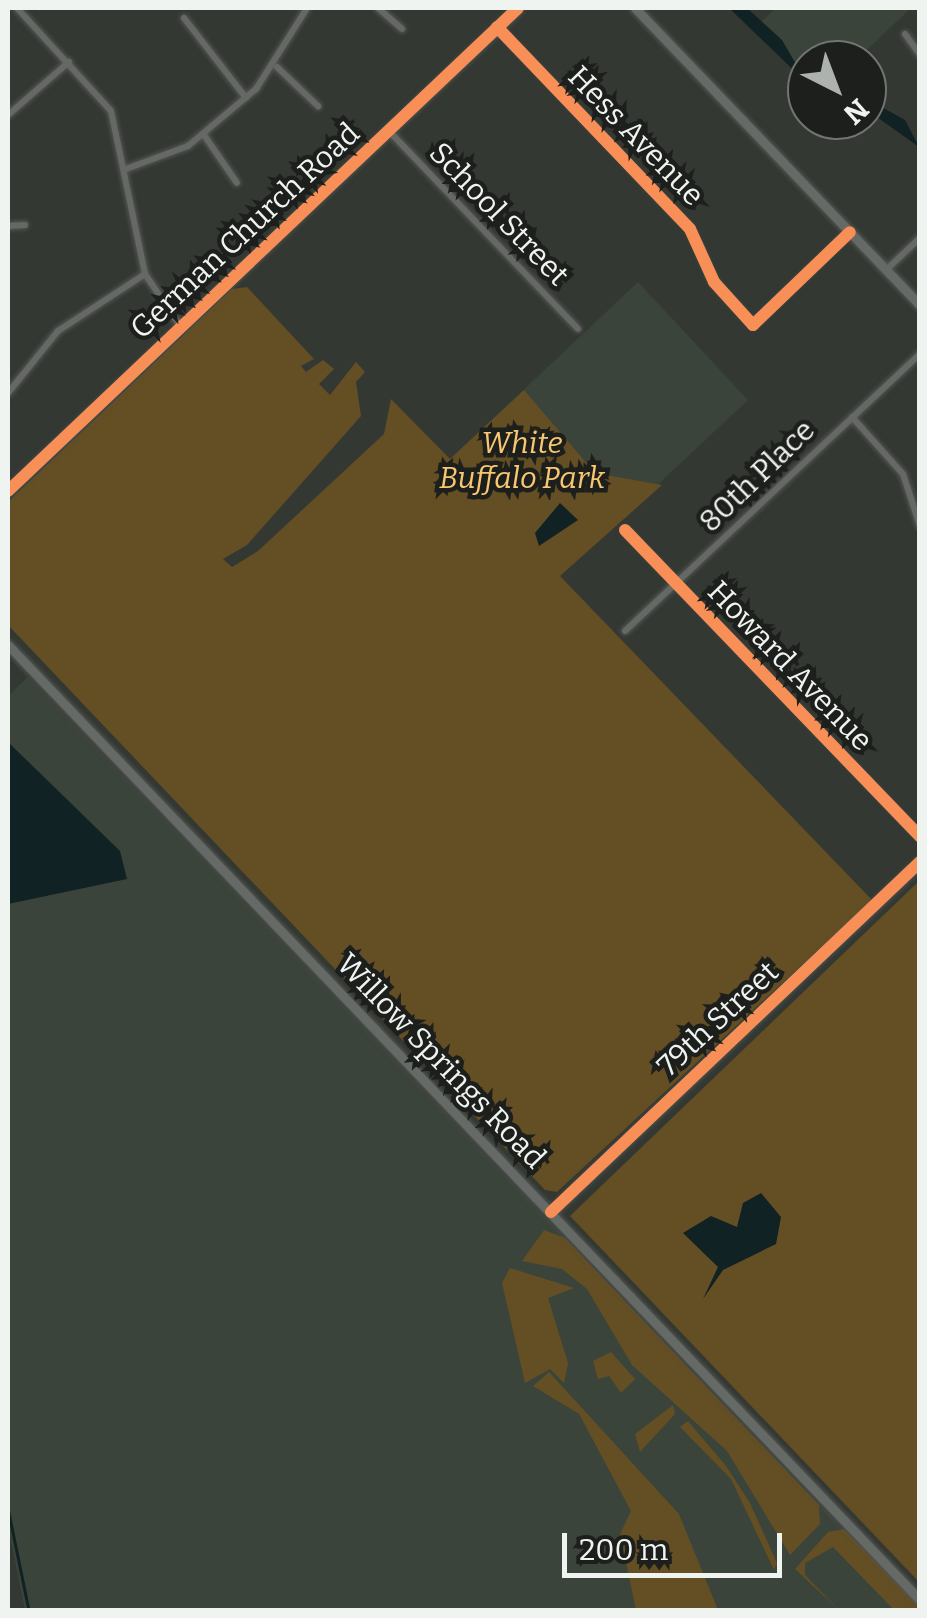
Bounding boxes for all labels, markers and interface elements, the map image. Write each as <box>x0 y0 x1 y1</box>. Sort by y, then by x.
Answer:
north arrow <box>787 40 887 140</box>
street label: Hess Avenue <box>561 59 711 213</box>
text: N <box>837 92 875 131</box>
street label: German Church Road <box>123 116 367 346</box>
street label: School Street <box>422 135 576 293</box>
street label: 80th Place <box>692 412 822 540</box>
park label: White Buffalo Park <box>439 425 605 496</box>
street label: Howard Avenue <box>700 574 880 758</box>
street label: Willow Springs Road <box>329 946 553 1176</box>
street label: 79th Street <box>650 954 786 1084</box>
scale bar <box>567 1513 787 1575</box>
text: 200 m <box>579 1532 668 1568</box>

